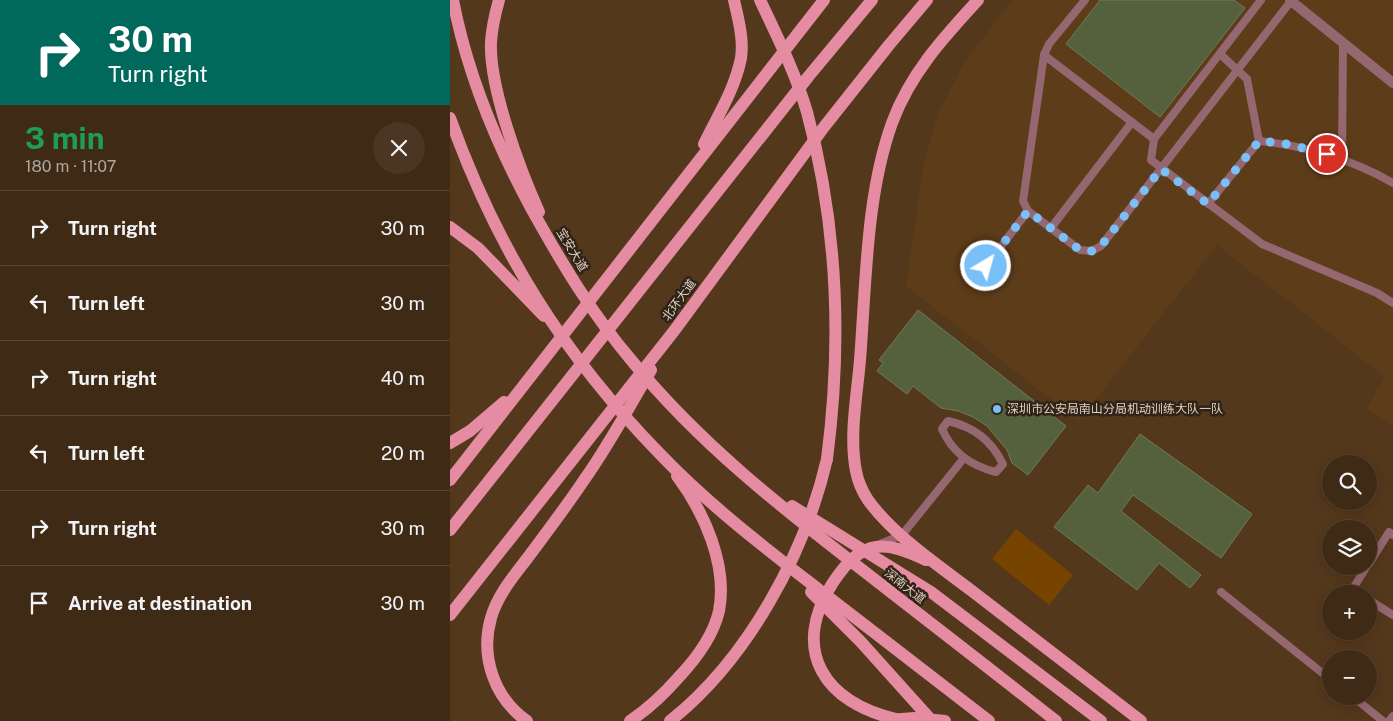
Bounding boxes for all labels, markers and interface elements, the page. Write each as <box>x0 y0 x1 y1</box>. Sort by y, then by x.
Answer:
text: 30 m <box>108 19 193 60</box>
icon: right <box>25 20 90 85</box>
text: Turn right <box>108 61 208 87</box>
text: 3 min <box>25 120 104 156</box>
button: close <box>373 122 425 174</box>
pin <box>1306 133 1348 175</box>
icon: arrive <box>1313 140 1341 168</box>
text: 180 m · 11:07 <box>25 157 116 176</box>
icon: right <box>25 214 53 242</box>
text: Turn right <box>68 217 157 239</box>
text: 30 m <box>380 217 425 239</box>
street label: 宝安大道 <box>554 226 590 274</box>
position arrow <box>959 239 1011 291</box>
street label: 北环大道 <box>659 276 699 324</box>
icon: left <box>25 289 53 317</box>
text: Turn left <box>68 292 145 314</box>
text: 30 m <box>380 292 425 314</box>
icon: right <box>25 364 53 392</box>
text: Turn right <box>68 367 157 389</box>
text: 40 m <box>380 367 425 389</box>
place label: 深圳市公安局南山分局机动训练大队一队 <box>1007 402 1223 416</box>
marker: 深圳市公安局南山分局机动训练大队一队 <box>991 403 1003 415</box>
icon: left <box>25 439 53 467</box>
text: Turn left <box>68 442 145 464</box>
text: 20 m <box>381 442 425 464</box>
map controls <box>1322 455 1377 705</box>
button: search <box>1322 455 1377 510</box>
icon: right <box>25 514 53 542</box>
text: Turn right <box>68 517 157 539</box>
text: 30 m <box>380 517 425 539</box>
button: layers <box>1322 520 1377 575</box>
street label: 深南大道 <box>882 566 928 606</box>
button: + <box>1322 585 1377 640</box>
icon: arrive <box>25 589 53 617</box>
text: Arrive at destination <box>68 592 252 614</box>
text: 30 m <box>380 592 425 614</box>
button: − <box>1322 650 1377 705</box>

